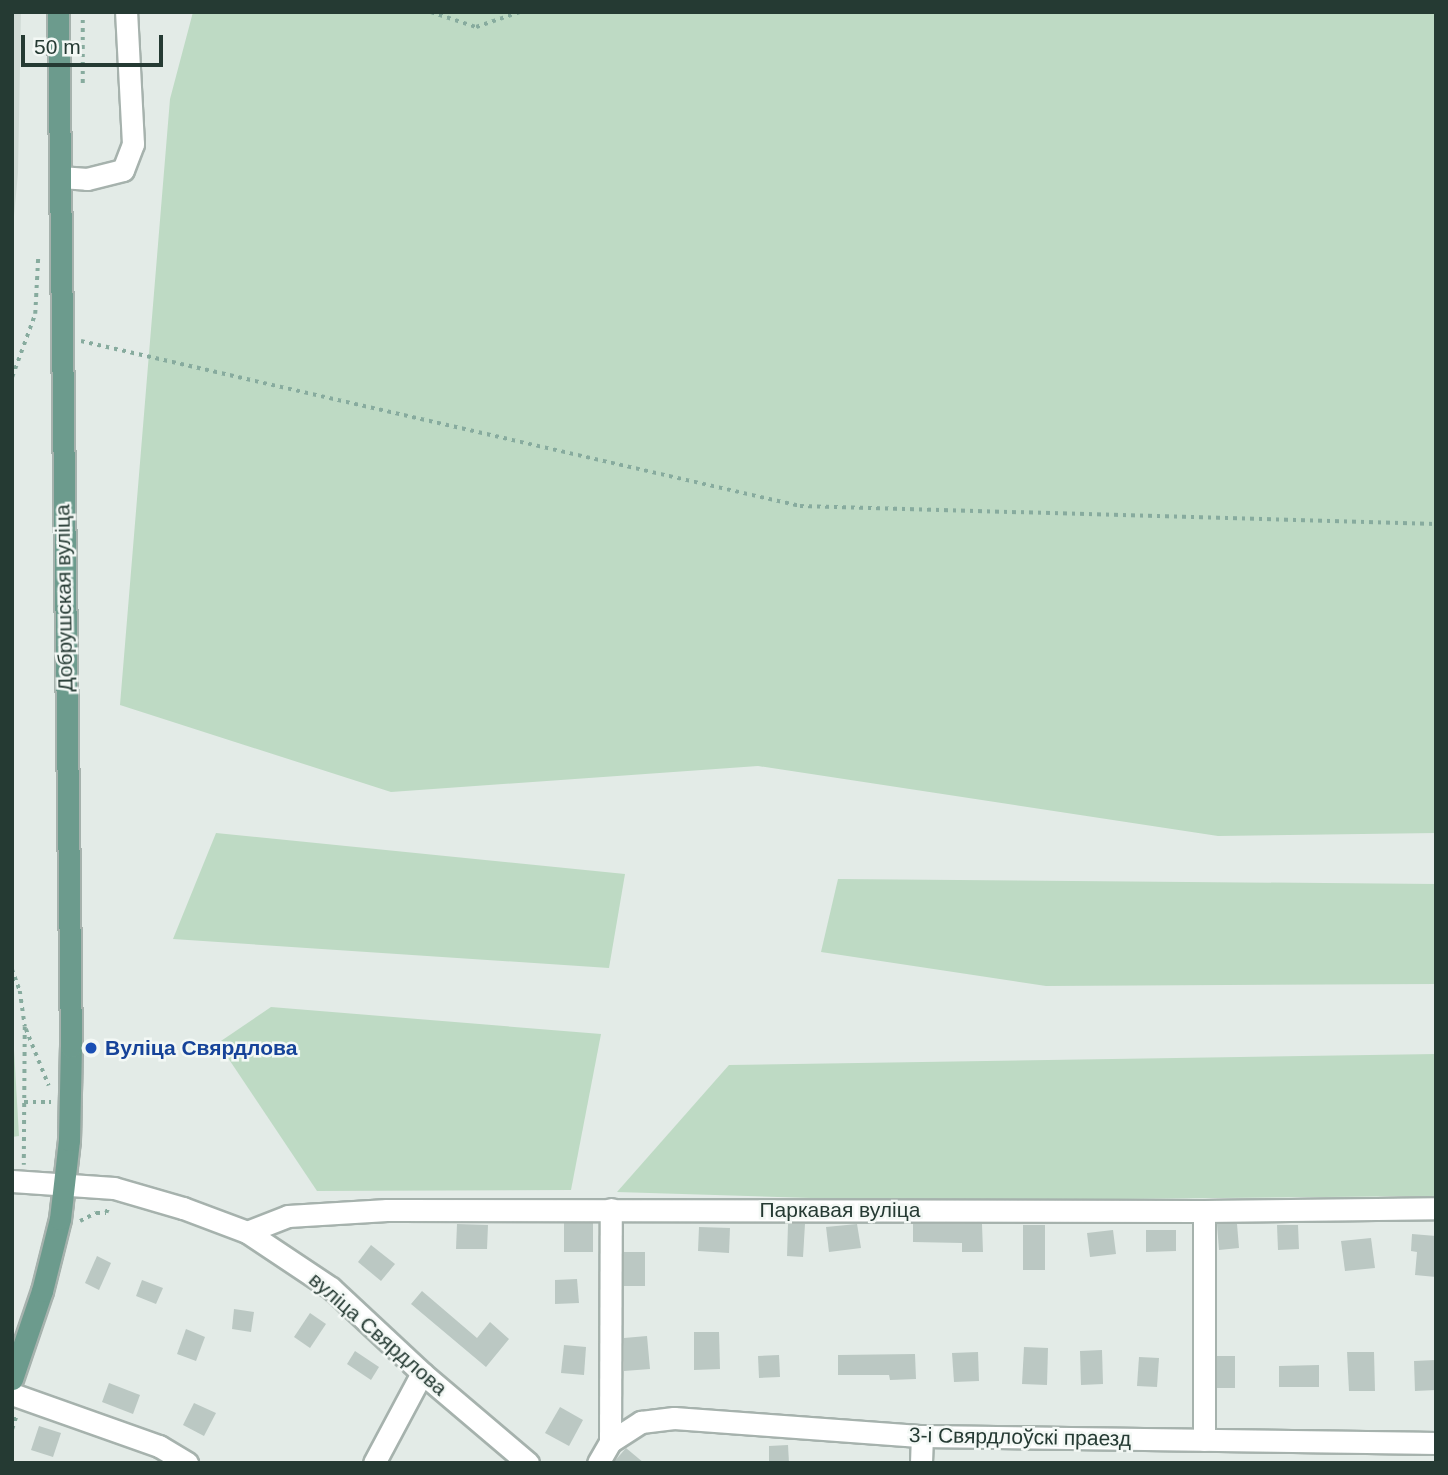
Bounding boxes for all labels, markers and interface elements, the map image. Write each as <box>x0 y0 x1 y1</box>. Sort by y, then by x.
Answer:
scale bar <box>24 21 166 65</box>
text: 50 m <box>34 35 81 58</box>
street label: Добрушская вуліца <box>50 504 78 692</box>
place label: Вуліца Свярдлова <box>105 1035 297 1061</box>
marker: Вуліца Свярдлова <box>83 1040 99 1056</box>
street label: Паркавая вуліца <box>760 1197 920 1223</box>
street label: вуліца Свярдлова <box>304 1267 452 1401</box>
street label: 3-і Свярдлоўскі праезд <box>909 1422 1131 1452</box>

